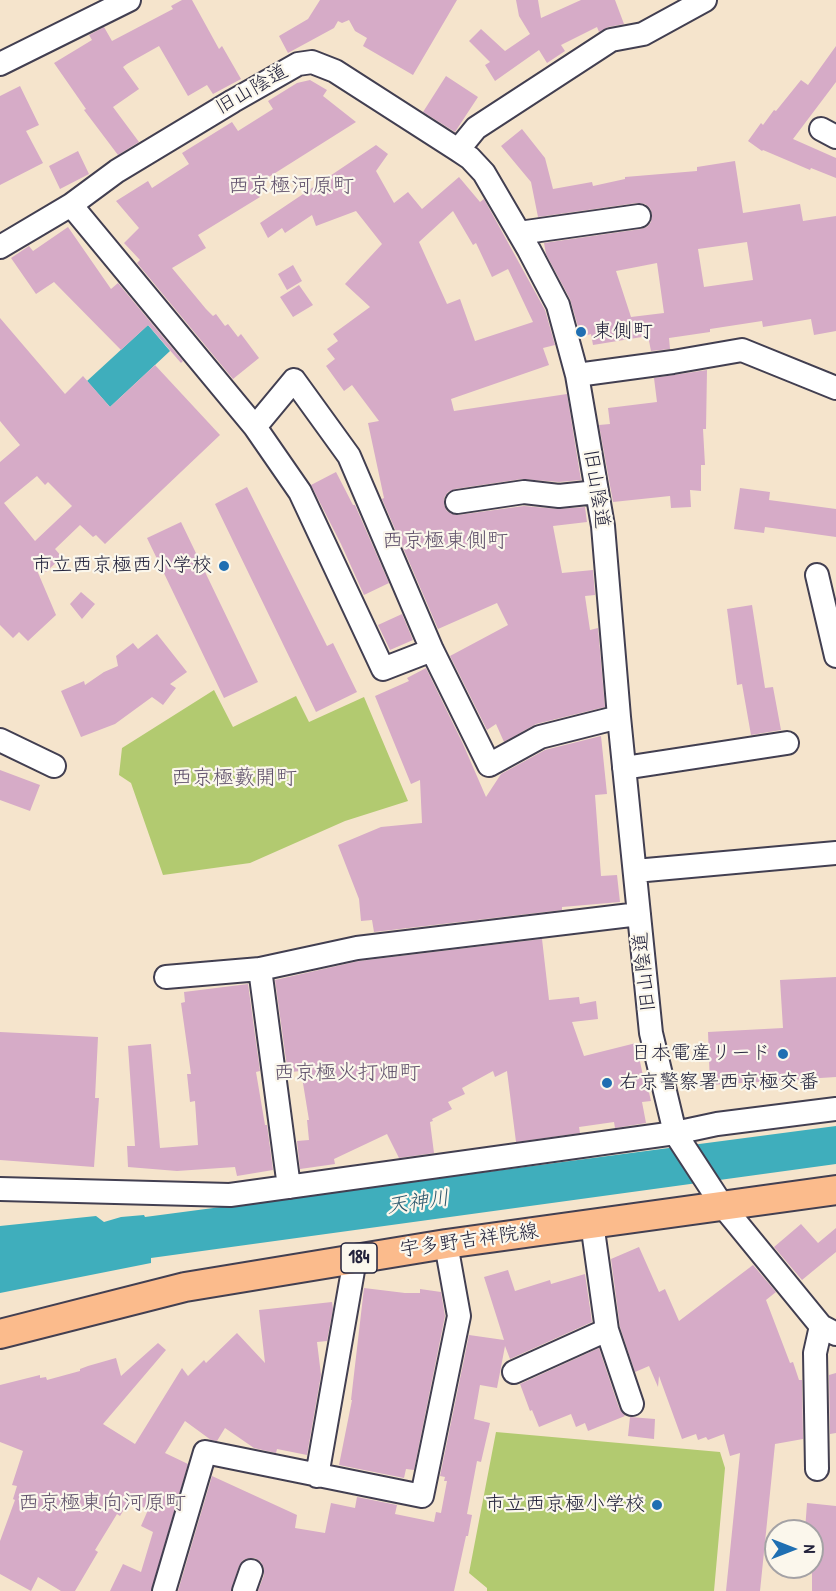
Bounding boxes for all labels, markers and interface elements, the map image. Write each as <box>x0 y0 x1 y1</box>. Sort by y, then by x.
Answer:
street label: 旧山陰道 <box>211 60 293 120</box>
district label: 西京極河原町 <box>228 173 354 199</box>
place label: 東側町 <box>593 320 653 344</box>
marker: 東側町 <box>574 325 588 339</box>
street label: 旧山陰道 <box>578 448 614 530</box>
district label: 西京極東側町 <box>382 528 508 554</box>
place label: 市立西京極西小学校 <box>32 554 212 578</box>
marker: 市立西京極西小学校 <box>217 559 231 573</box>
district label: 西京極藪開町 <box>171 765 297 791</box>
street label: 旧山陰道 <box>629 931 661 1013</box>
place label: 日本電産リード <box>631 1042 771 1066</box>
marker: 日本電産リード <box>776 1047 790 1061</box>
district label: 西京極火打畑町 <box>274 1060 420 1086</box>
place label: 右京警察署西京極交番 <box>619 1071 819 1095</box>
marker: 右京警察署西京極交番 <box>600 1076 614 1090</box>
water label: 天神川 <box>385 1186 451 1220</box>
street label: 宇多野吉祥院線 <box>398 1219 540 1263</box>
road number: 184 <box>341 1243 377 1273</box>
district label: 西京極東向河原町 <box>18 1490 186 1516</box>
place label: 市立西京極小学校 <box>485 1493 645 1517</box>
marker: 市立西京極小学校 <box>650 1498 664 1512</box>
north arrow <box>764 1519 824 1579</box>
text: N <box>799 1545 821 1553</box>

